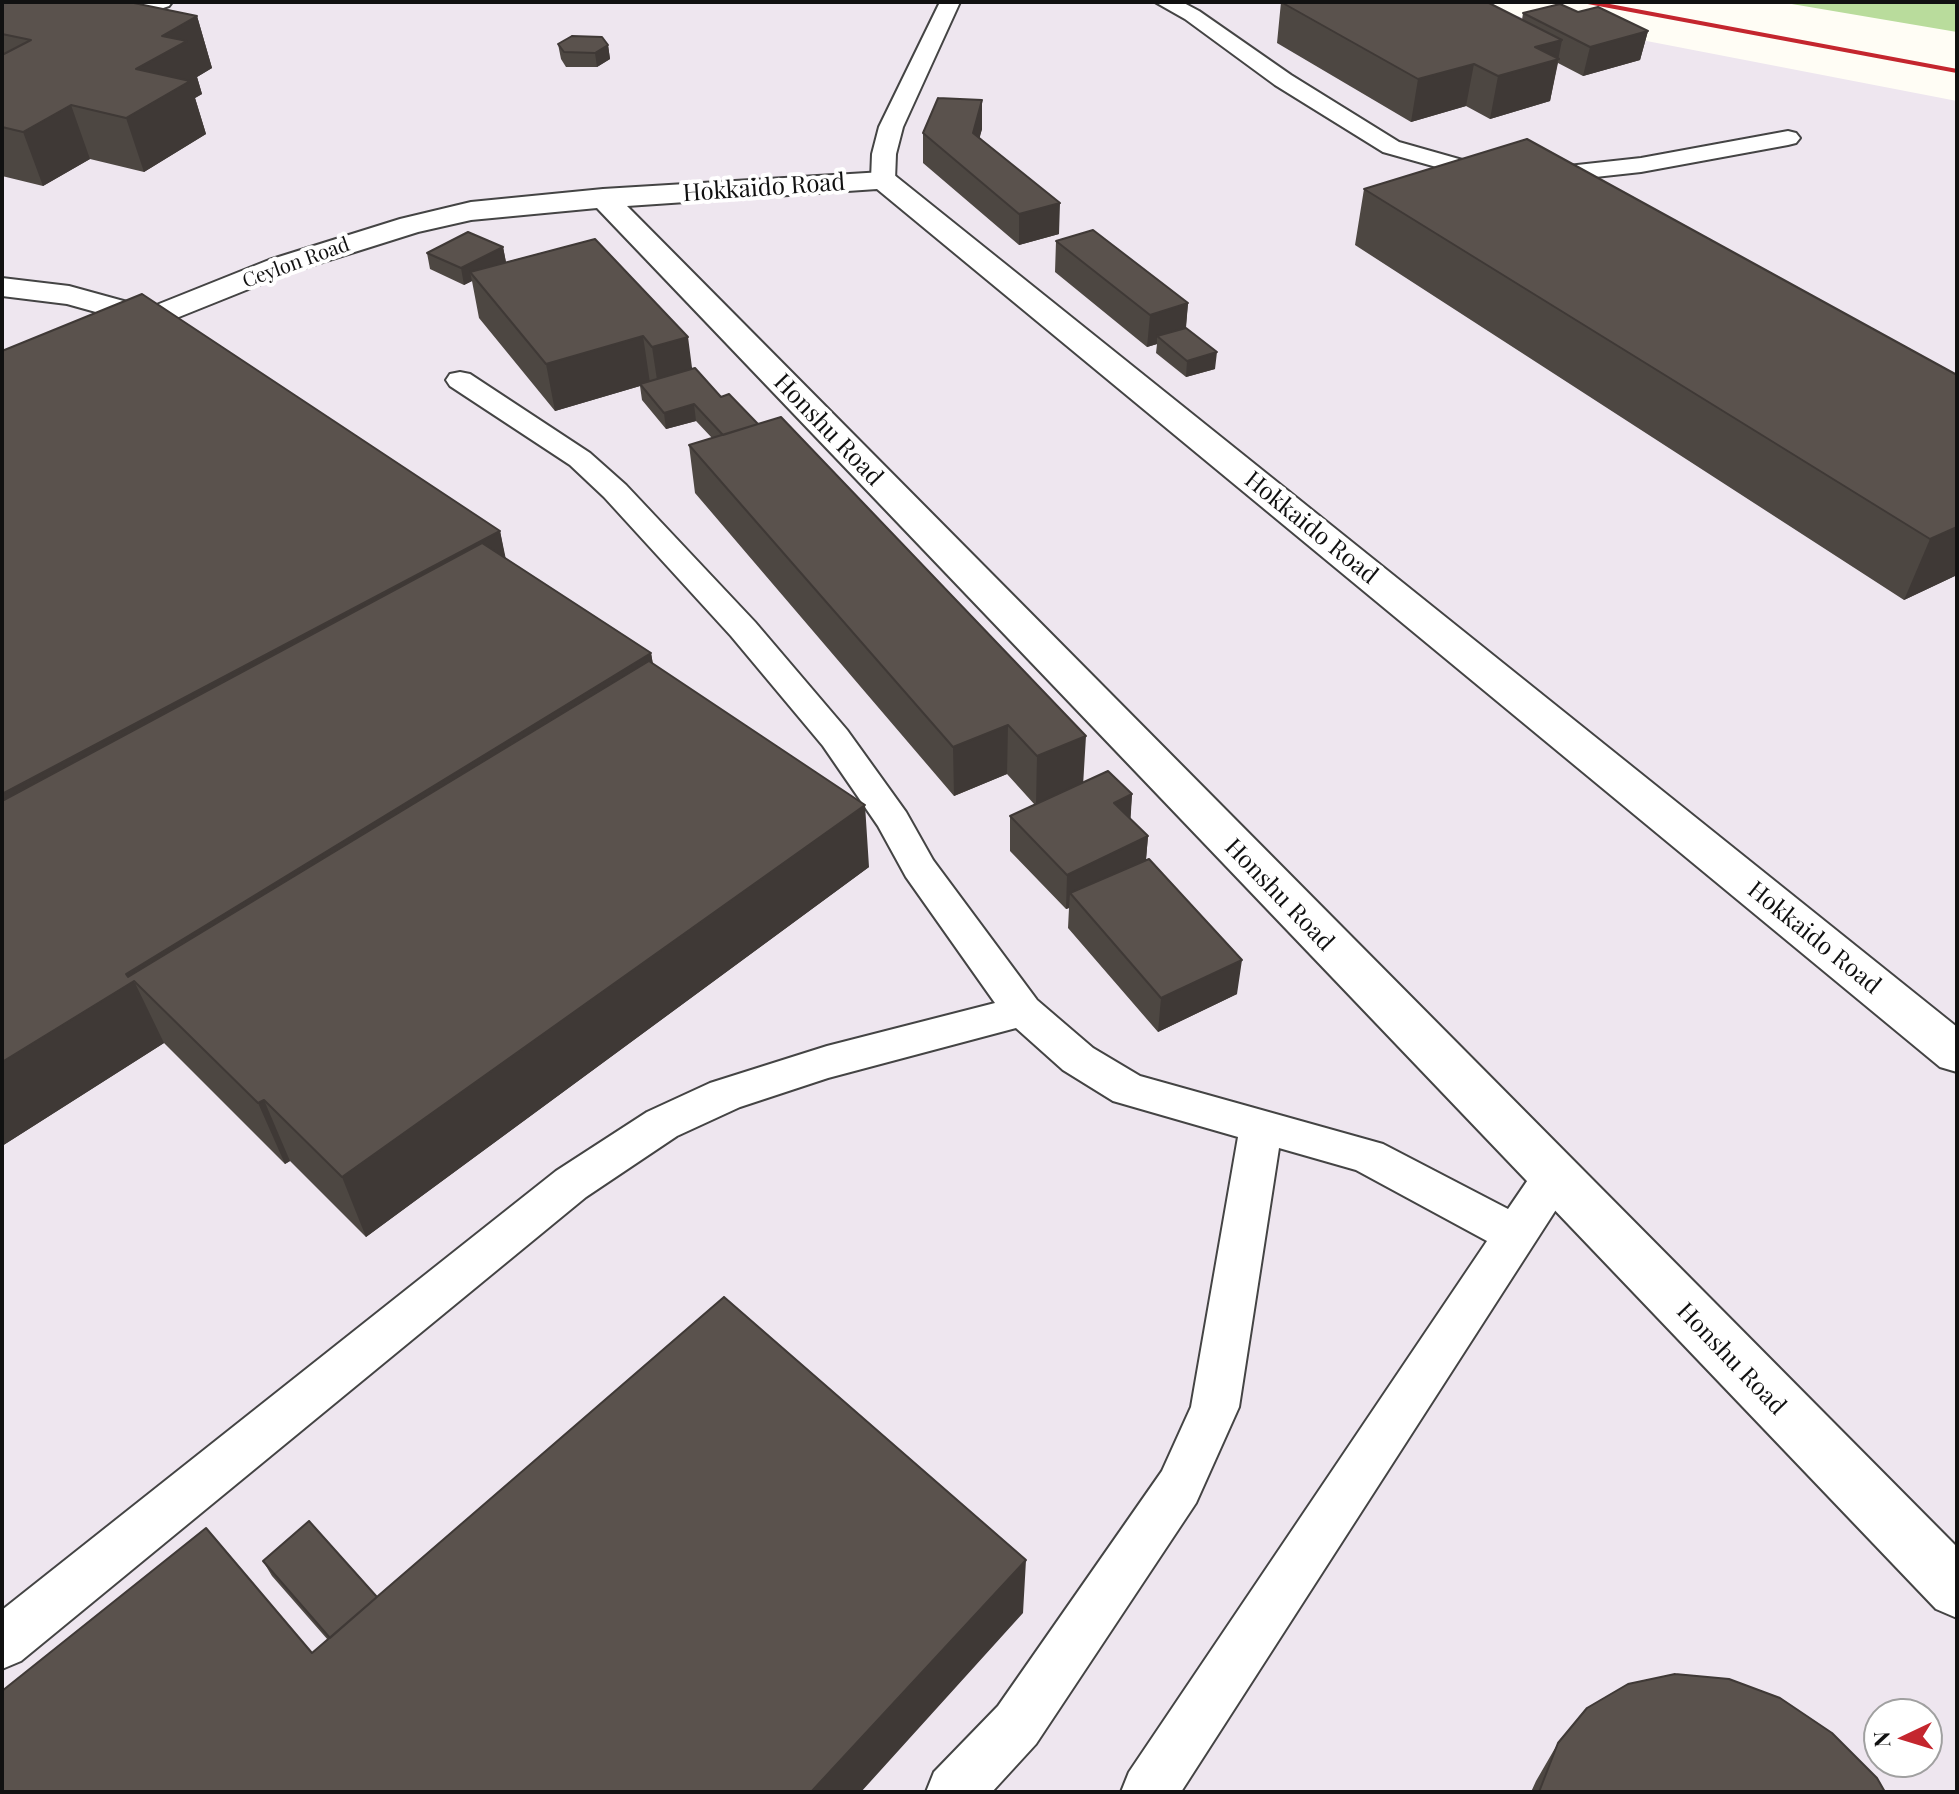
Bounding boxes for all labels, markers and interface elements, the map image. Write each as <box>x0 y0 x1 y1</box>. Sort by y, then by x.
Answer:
street label: Hokkaido Road <box>682 168 846 208</box>
street label: Ceylon Road <box>239 233 353 293</box>
street label: Honshu Road <box>767 368 889 492</box>
street label: Hokkaido Road <box>1239 466 1383 590</box>
street label: Honshu Road <box>1218 833 1340 957</box>
street label: Hokkaido Road <box>1742 876 1886 1000</box>
street label: Honshu Road <box>1670 1297 1792 1421</box>
north arrow <box>1863 1698 1943 1778</box>
text: N <box>1866 1731 1897 1749</box>

